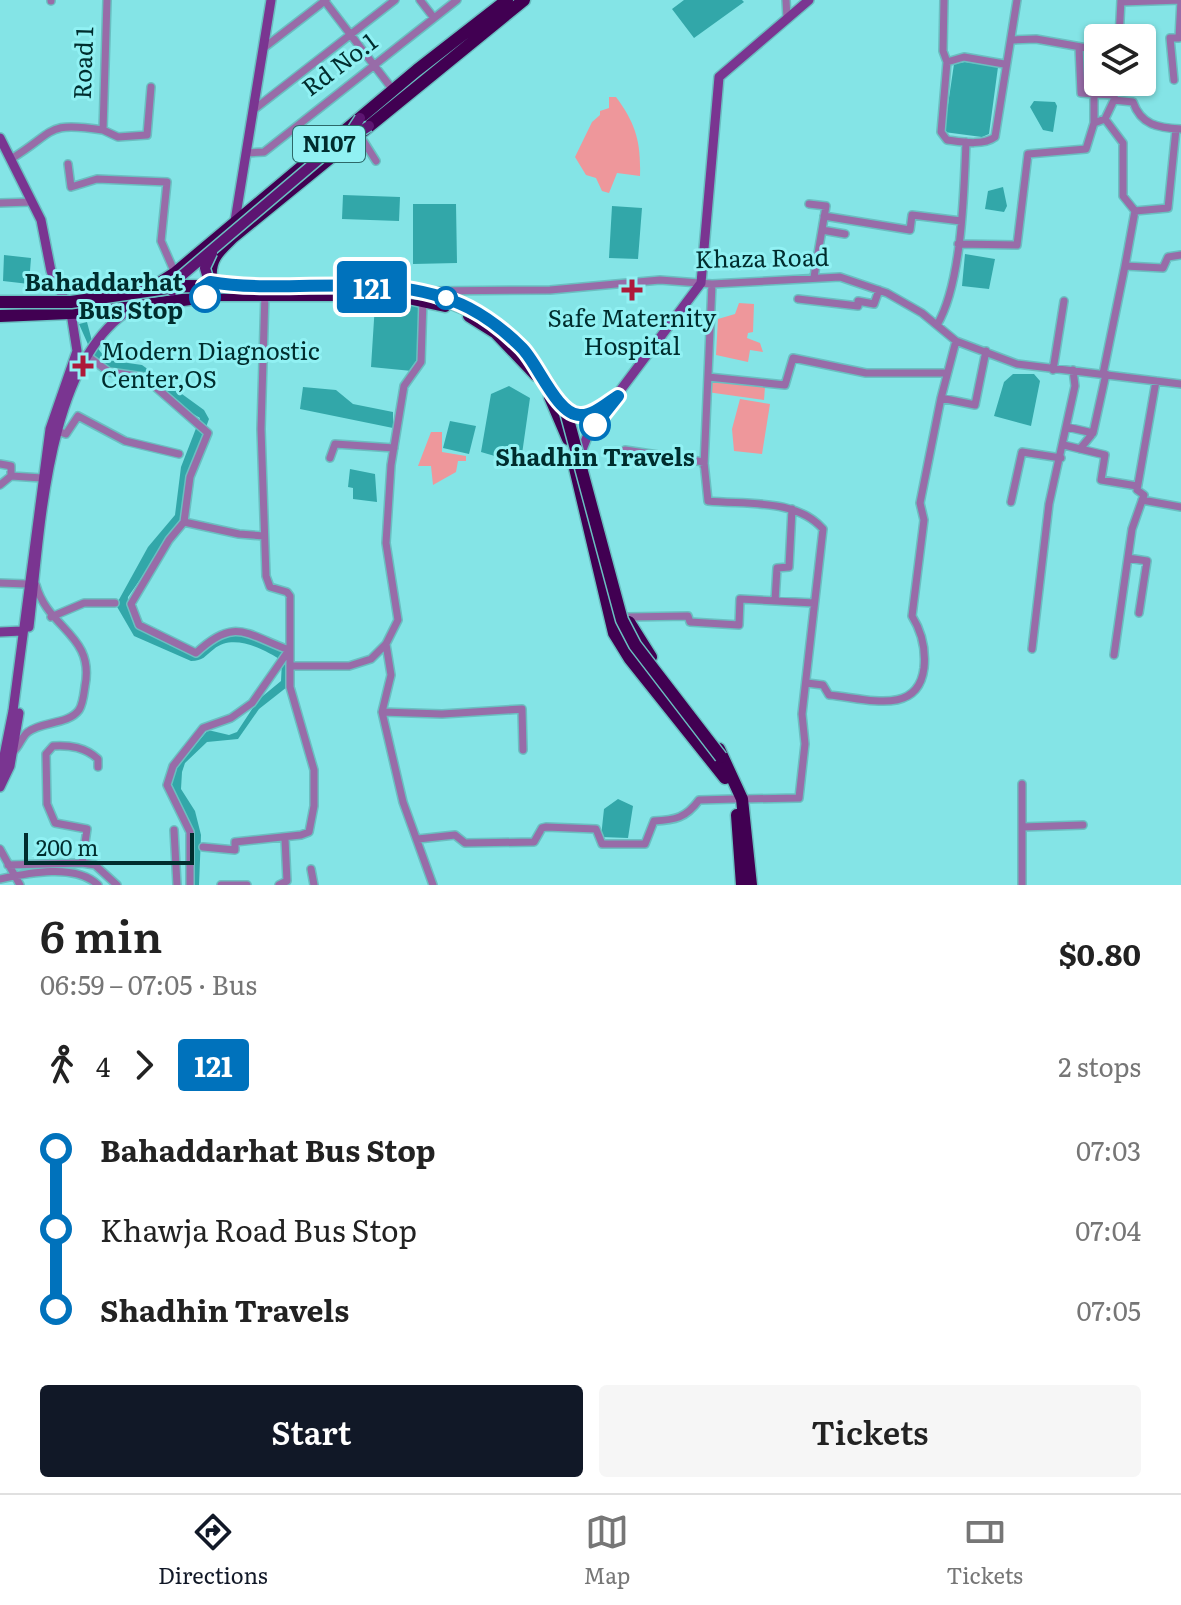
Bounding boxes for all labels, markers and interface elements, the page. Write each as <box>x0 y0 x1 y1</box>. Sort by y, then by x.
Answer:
street label: Rd No.1 <box>293 23 384 103</box>
map controls <box>1084 24 1156 96</box>
button: layers <box>1084 24 1156 96</box>
street label: Road 1 <box>63 26 100 100</box>
road number: N107 <box>293 126 365 162</box>
street label: Khaza Road <box>694 238 830 275</box>
line badge: 121 <box>326 261 418 313</box>
place label: Bahaddarhat Bus Stop <box>24 263 183 326</box>
text: 121 <box>353 266 391 308</box>
marker: Safe Maternity Hospital <box>621 279 643 301</box>
marker: Bahaddarhat Bus Stop <box>190 282 220 312</box>
unlabelled marker <box>435 287 457 309</box>
place label: Safe Maternity Hospital <box>548 299 717 362</box>
place label: Modern Diagnostic Center,OS <box>101 332 320 395</box>
marker: Modern Diagnostic Center,OS <box>72 355 94 377</box>
marker: Shadhin Travels <box>580 410 610 440</box>
place label: Shadhin Travels <box>495 438 695 473</box>
scale bar <box>24 829 194 865</box>
text: 200 m <box>36 830 98 863</box>
text: 6 min <box>40 901 163 967</box>
text: $0.80 <box>1059 931 1141 975</box>
text: 06:59 – 07:05 · Bus <box>40 964 257 1003</box>
icon: walk <box>40 1043 84 1087</box>
icon: forward <box>122 1043 166 1087</box>
text: 121 <box>194 1044 233 1086</box>
text: 4 <box>96 1046 110 1085</box>
text: 2 stops <box>1058 1046 1141 1085</box>
text: Bahaddarhat Bus Stop <box>100 1127 435 1171</box>
text: 07:03 <box>1076 1130 1141 1169</box>
text: Khawja Road Bus Stop <box>100 1207 417 1251</box>
text: 07:04 <box>1075 1210 1141 1249</box>
text: Shadhin Travels <box>100 1287 349 1331</box>
text: 07:05 <box>1076 1290 1141 1329</box>
button: Start <box>40 1385 583 1477</box>
button: Tickets <box>599 1385 1141 1477</box>
tab: Directions <box>158 1510 268 1591</box>
tab: Map <box>584 1510 630 1591</box>
tab: Tickets <box>946 1510 1023 1591</box>

